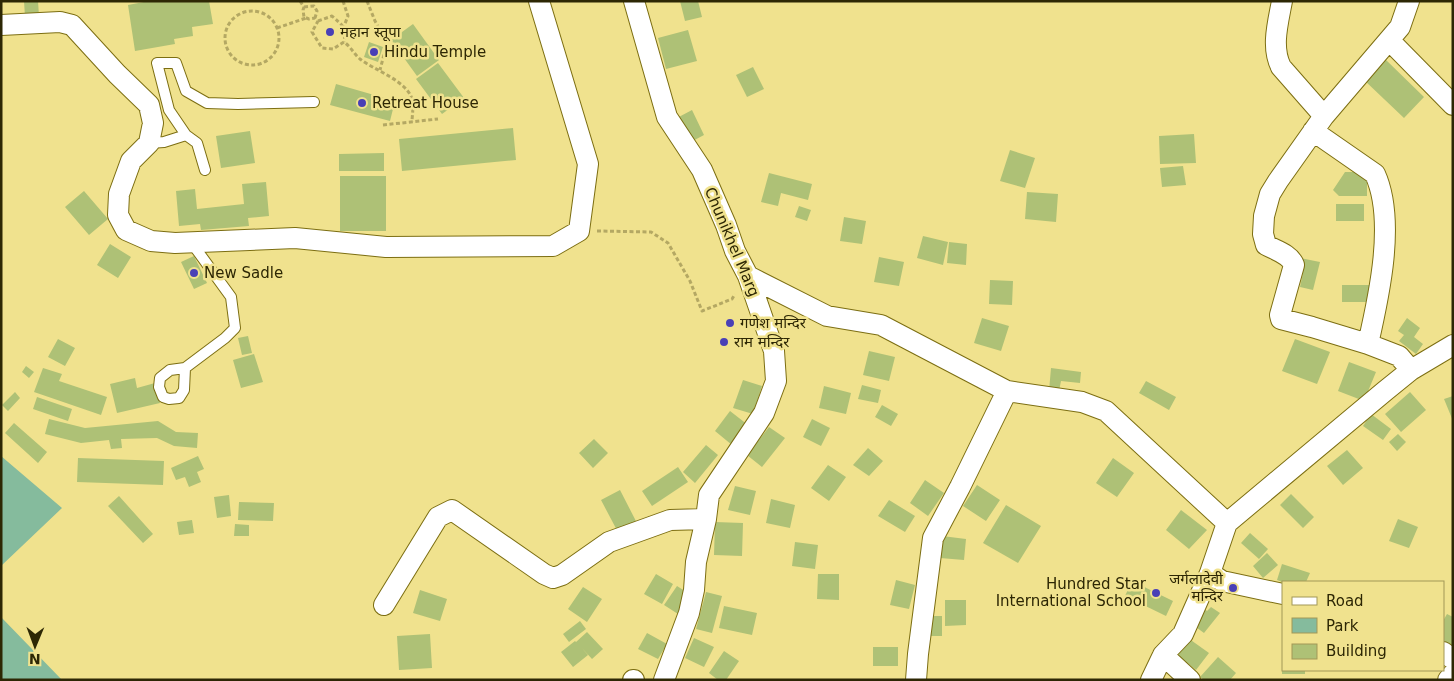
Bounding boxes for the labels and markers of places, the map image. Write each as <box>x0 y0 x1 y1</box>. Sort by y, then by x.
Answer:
place label: महान स्तूपा <box>340 23 402 42</box>
marker: महान स्तूपा <box>324 26 336 38</box>
place label: Hindu Temple <box>384 43 486 61</box>
marker: Hindu Temple <box>368 46 380 58</box>
place label: Retreat House <box>372 94 479 112</box>
marker: Retreat House <box>356 97 368 109</box>
place label: New Sadle <box>204 264 283 282</box>
marker: New Sadle <box>188 267 200 279</box>
place label: गणेश मन्दिर <box>740 314 807 332</box>
marker: गणेश मन्दिर <box>724 317 736 329</box>
place label: राम मन्दिर <box>734 333 790 351</box>
marker: राम मन्दिर <box>718 336 730 348</box>
place label: जर्गलादेवी मन्दिर <box>1169 570 1224 605</box>
place label: Hundred Star International School <box>996 575 1147 610</box>
marker: जर्गलादेवी मन्दिर <box>1227 582 1239 594</box>
marker: Hundred Star International School <box>1150 587 1162 599</box>

